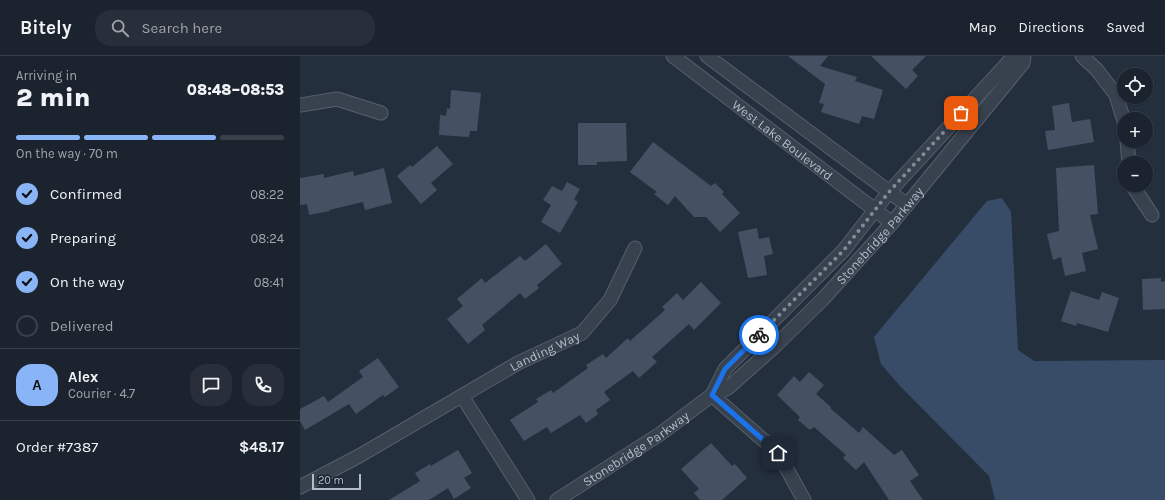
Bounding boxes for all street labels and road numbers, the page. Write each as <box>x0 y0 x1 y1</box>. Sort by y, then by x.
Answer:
street label: West Lake Boulevard <box>729 97 836 183</box>
street label: Stonebridge Parkway <box>833 184 926 287</box>
street label: Landing Way <box>507 328 582 374</box>
street label: Stonebridge Parkway <box>580 408 692 489</box>

